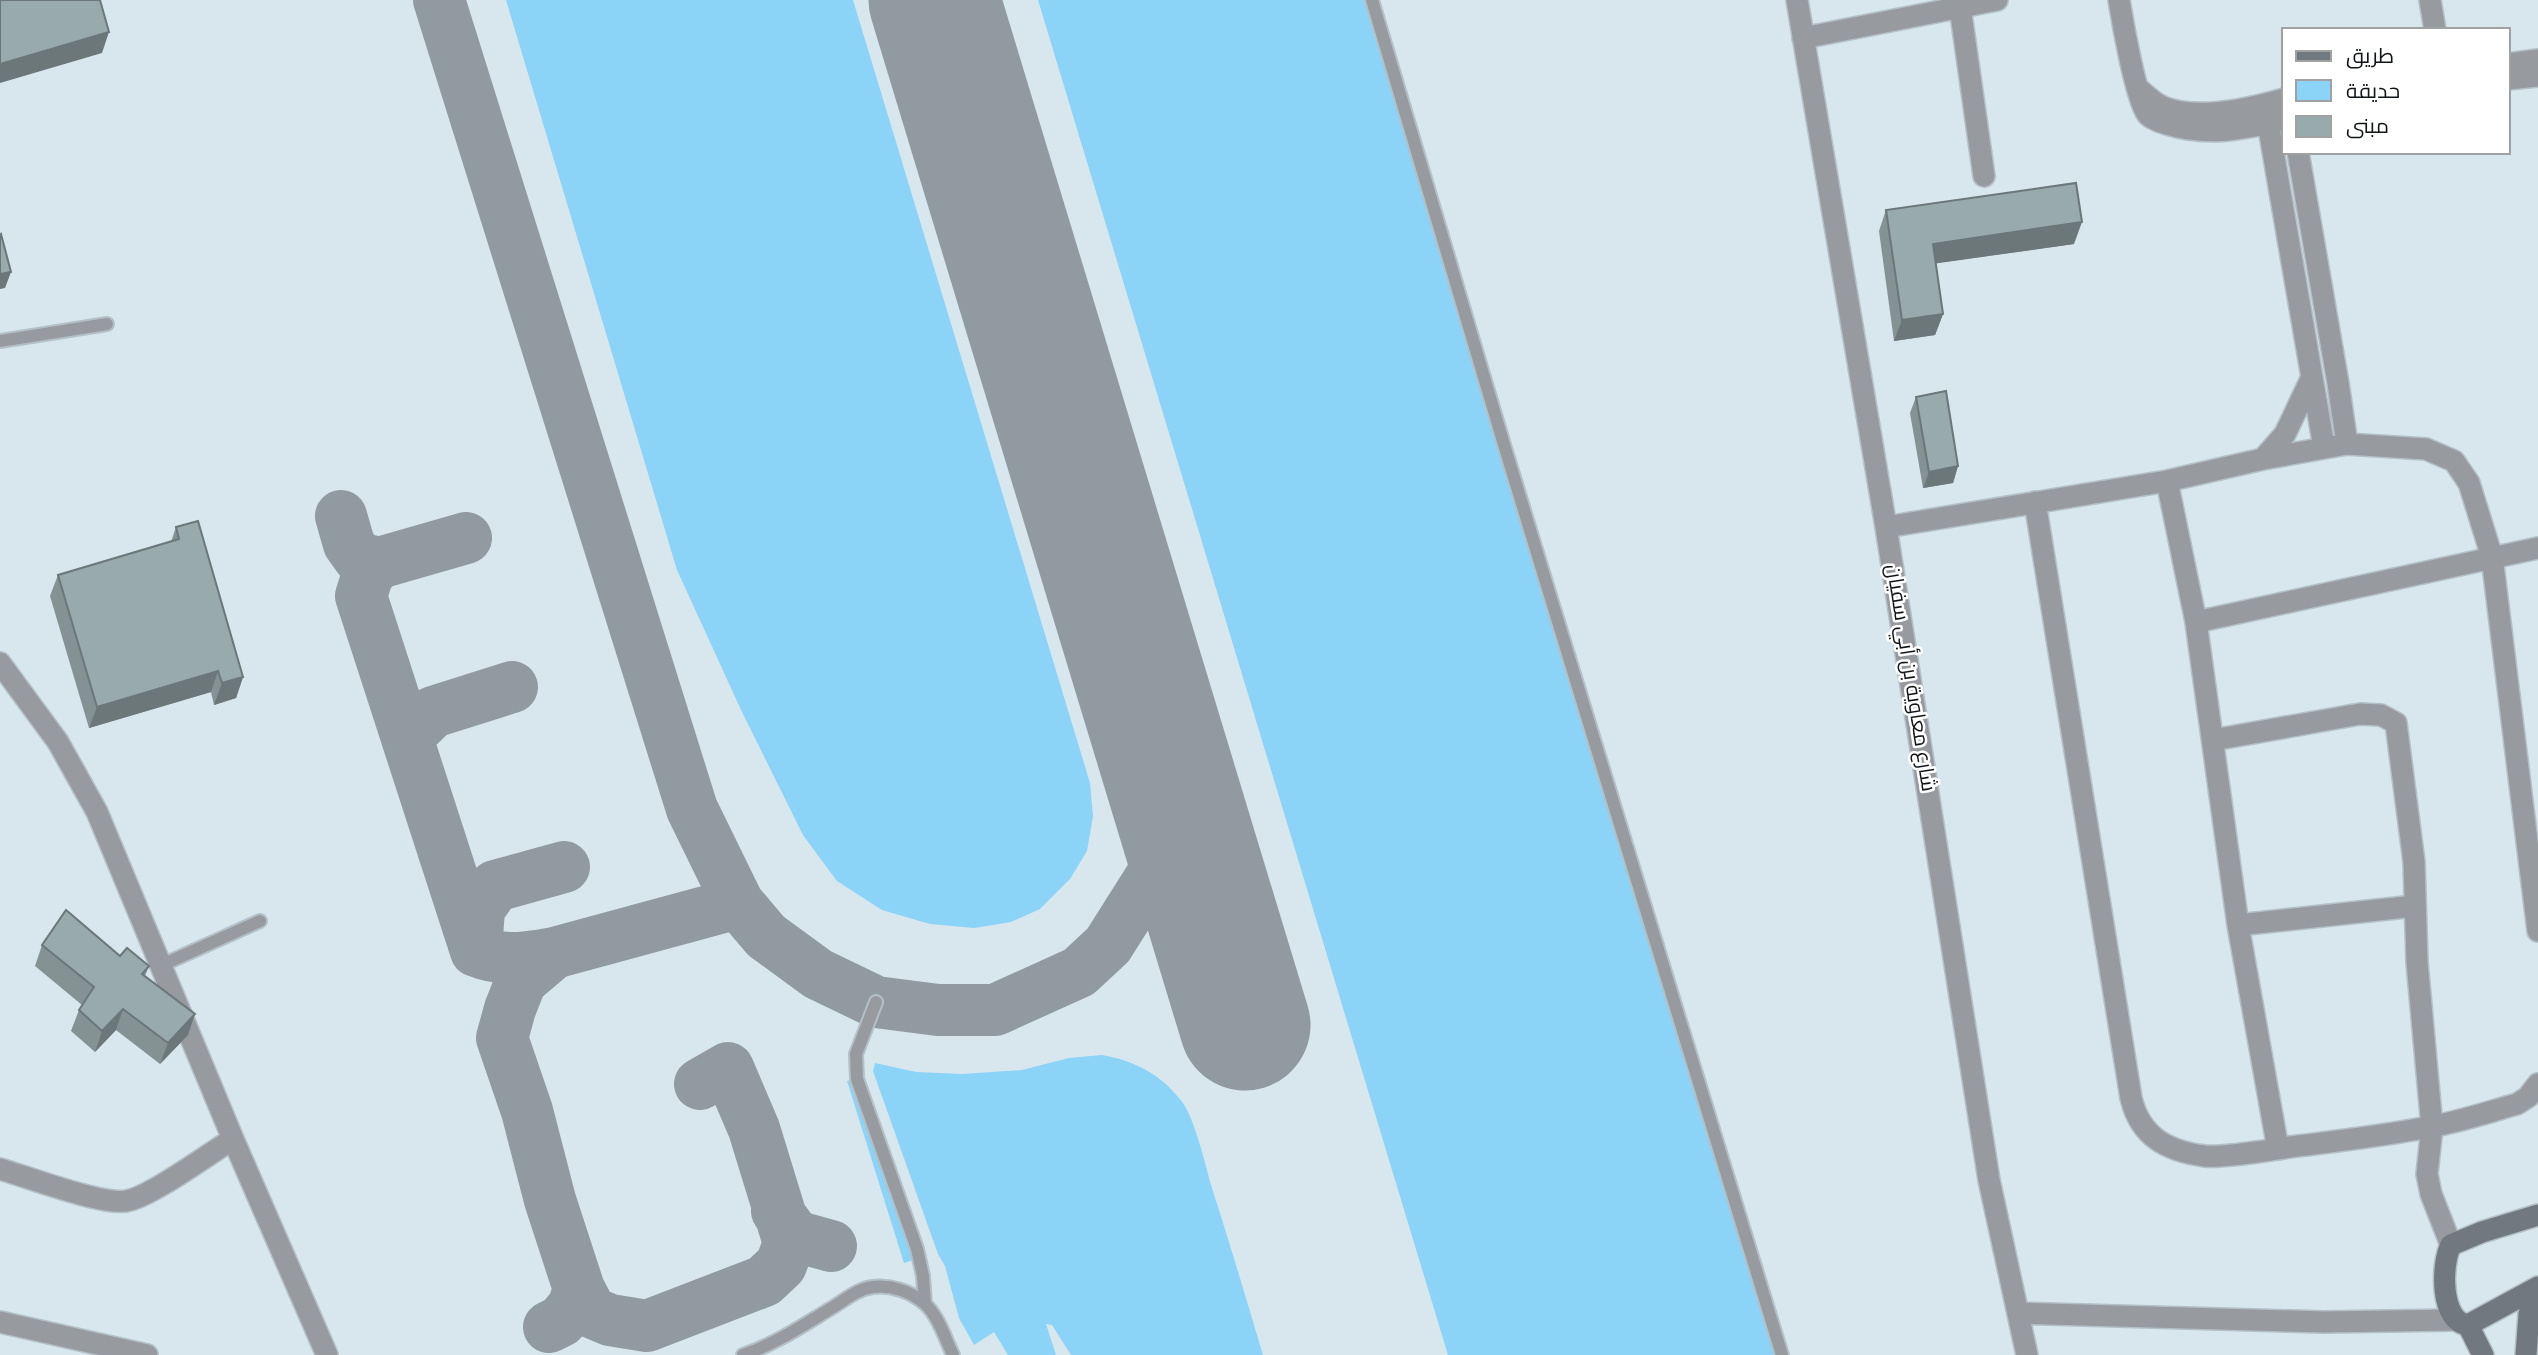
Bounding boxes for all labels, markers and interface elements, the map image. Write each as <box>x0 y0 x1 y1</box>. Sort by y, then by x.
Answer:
legend <box>2282 28 2510 154</box>
text: طريق <box>2346 44 2394 71</box>
text: حديقة <box>2346 79 2400 106</box>
text: مبنى <box>2346 114 2389 141</box>
street label: شارع معاوية بن أبي سفيان <box>1878 562 1942 794</box>

